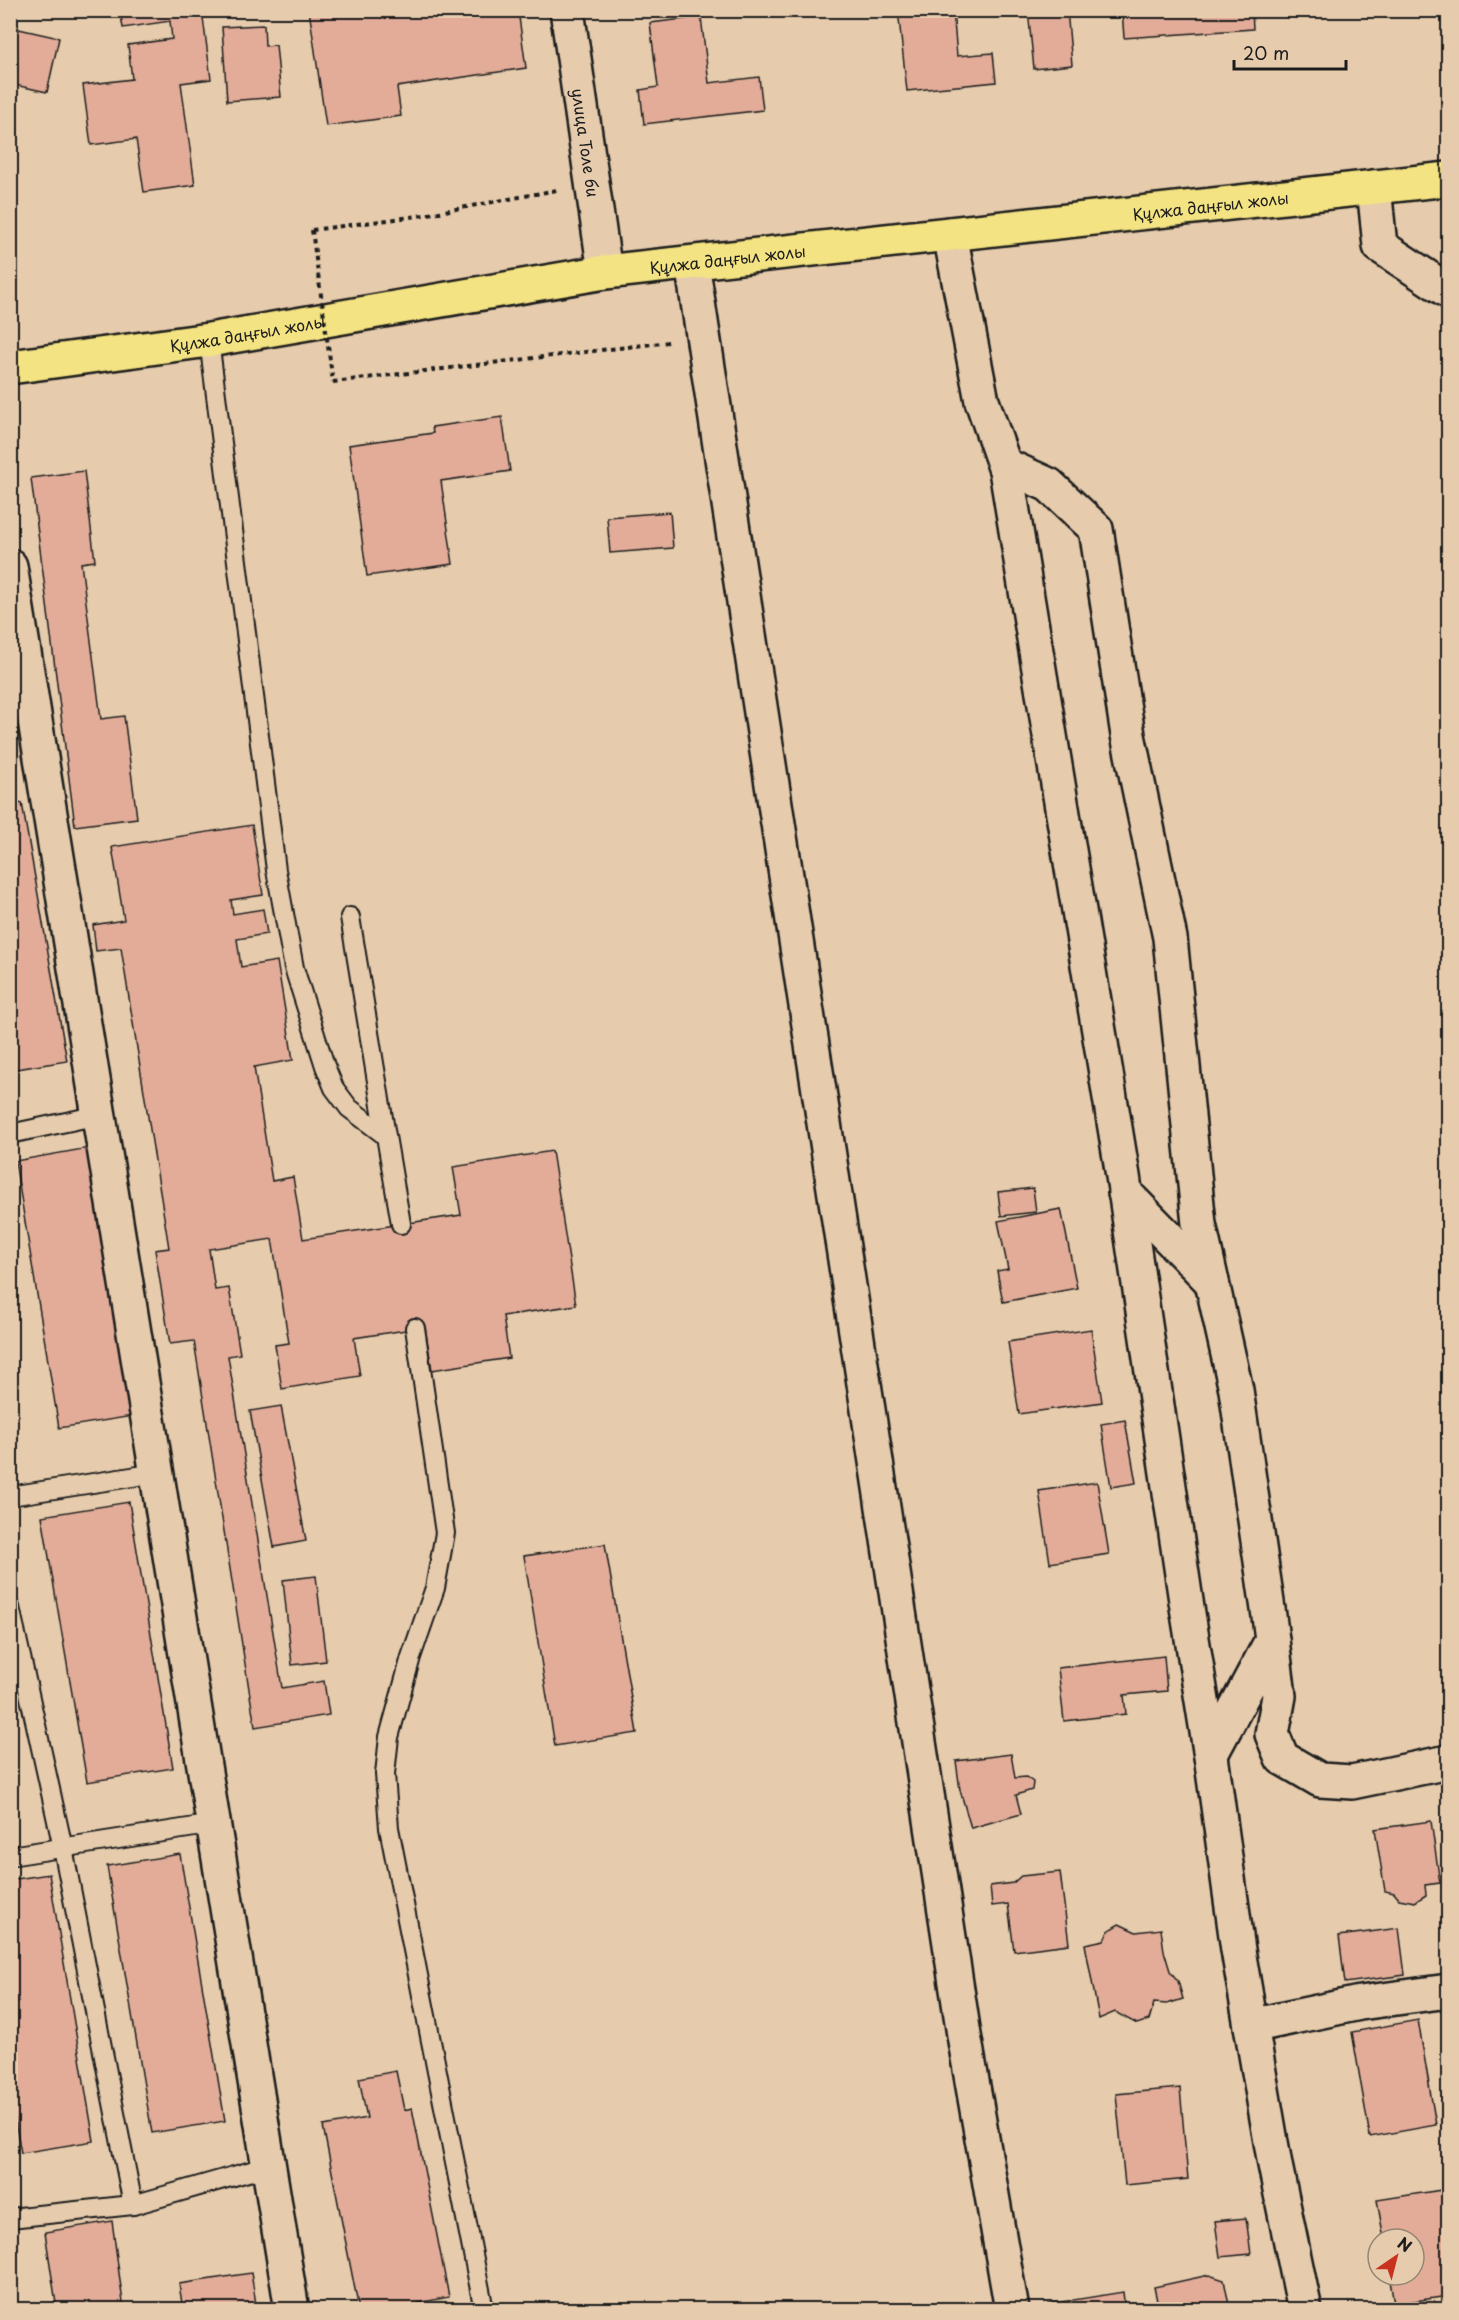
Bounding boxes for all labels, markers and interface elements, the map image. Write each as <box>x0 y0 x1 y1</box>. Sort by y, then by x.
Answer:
scale bar <box>1234 33 1346 71</box>
text: 20 m <box>1243 39 1289 66</box>
street label: улица Толе би <box>566 87 606 199</box>
street label: Құлжа даңғыл жолы <box>1131 185 1290 226</box>
street label: Құлжа даңғыл жолы <box>648 238 807 279</box>
street label: Құлжа даңғыл жолы <box>169 308 327 357</box>
north arrow <box>1366 2227 1426 2287</box>
text: N <box>1393 2230 1417 2257</box>

